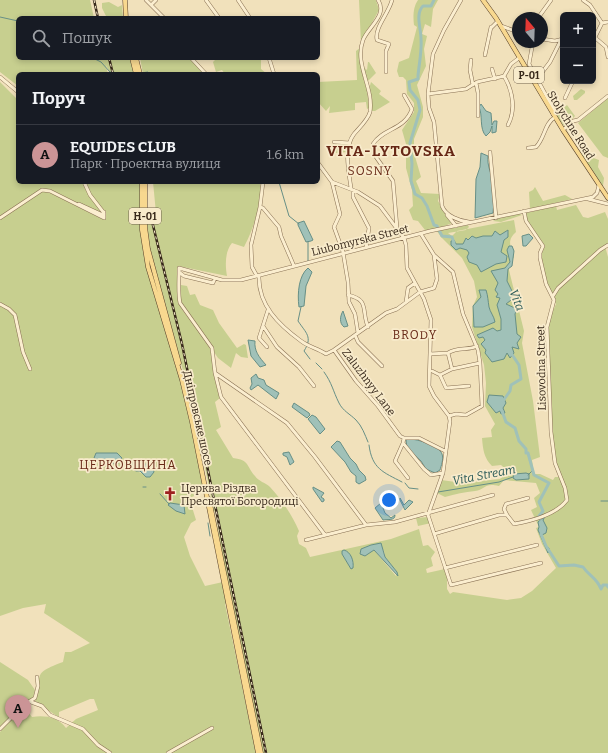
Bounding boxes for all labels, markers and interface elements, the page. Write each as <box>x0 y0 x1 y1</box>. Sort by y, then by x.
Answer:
north arrow <box>512 12 548 48</box>
map controls <box>560 12 596 84</box>
button: + <box>560 12 596 48</box>
search box <box>16 16 320 60</box>
icon: search <box>30 27 52 49</box>
text: Пошук <box>62 29 112 47</box>
button: − <box>560 48 596 84</box>
road number: Р-01 <box>514 67 544 83</box>
text: Поруч <box>32 88 85 109</box>
street label: Stolychne Road <box>544 89 597 162</box>
text: EQUIDES CLUB <box>70 138 176 156</box>
district label: VITA-LYTOVSKA <box>326 142 456 160</box>
text: A <box>40 147 50 162</box>
text: 1.6 km <box>266 147 304 162</box>
text: Парк · Проектна вулиця <box>70 156 221 171</box>
district label: SOSNY <box>348 164 392 178</box>
road number: Н-01 <box>129 208 161 224</box>
street label: Liubomyrska Street <box>310 222 410 259</box>
water label: Vita <box>507 287 527 313</box>
street label: Lisovodna Street <box>534 325 549 411</box>
district label: BRODY <box>393 328 437 342</box>
street label: Zaluzhnyy Lane <box>339 346 398 418</box>
street label: Дніпровське шосе <box>180 369 215 467</box>
district label: ЦЕРКОВЩИНА <box>79 458 177 472</box>
water label: Vita Stream <box>451 462 517 488</box>
place label: Церква Різдва Пресвятої Богородиці <box>181 482 299 508</box>
church icon: Церква Різдва Пресвятої Богородиці <box>162 486 178 502</box>
your location <box>379 490 399 510</box>
pin: A <box>5 695 31 728</box>

